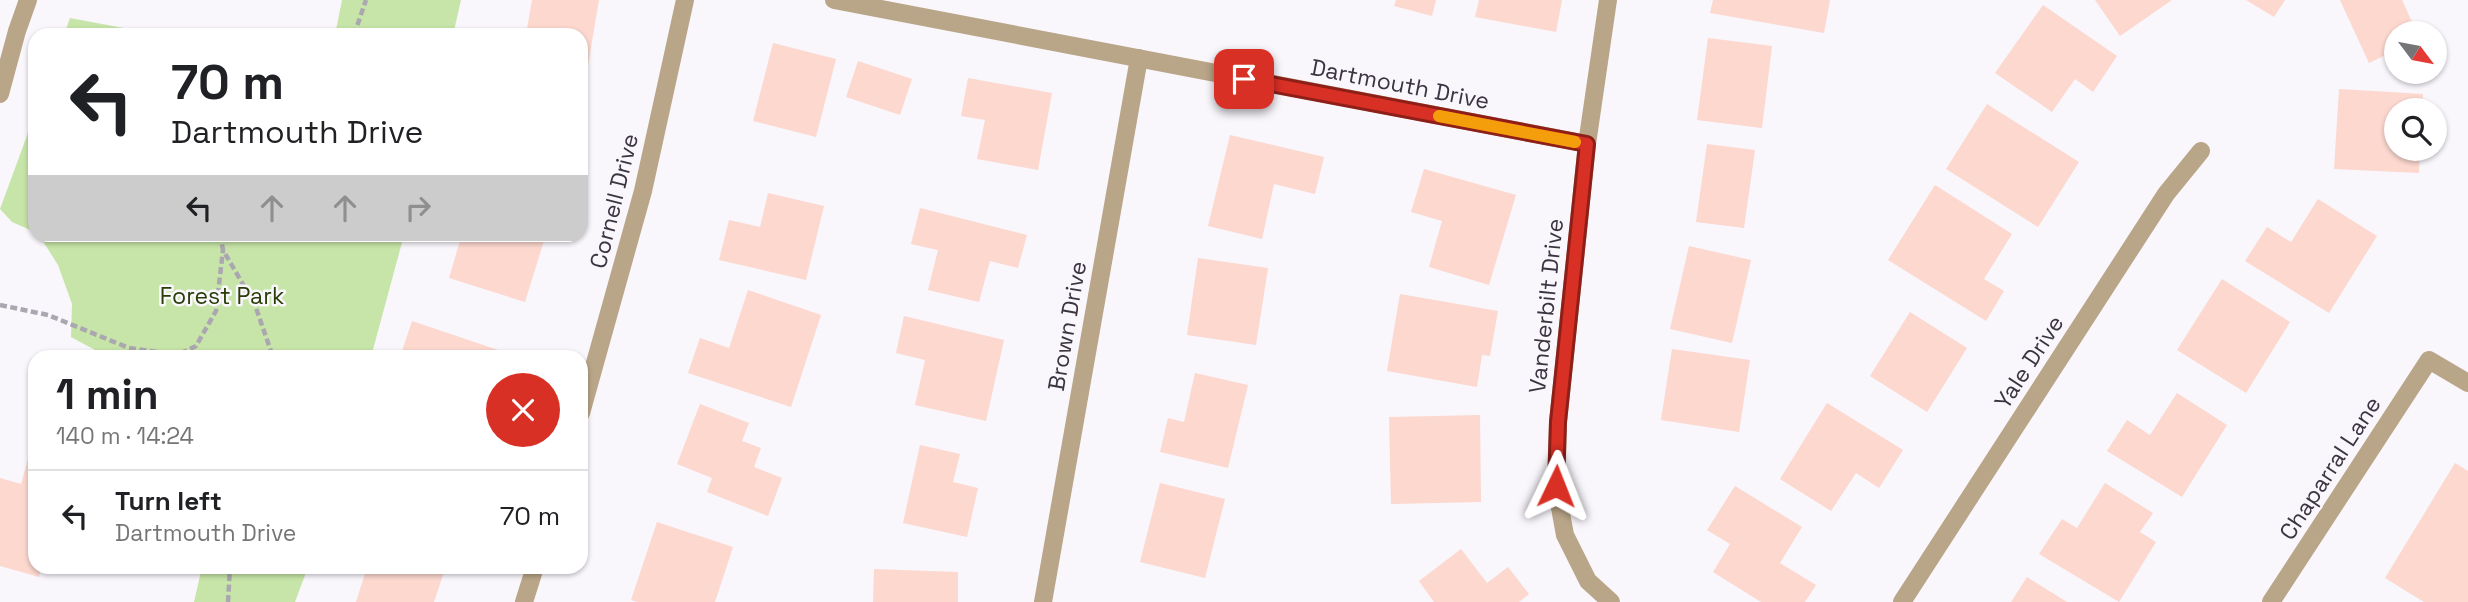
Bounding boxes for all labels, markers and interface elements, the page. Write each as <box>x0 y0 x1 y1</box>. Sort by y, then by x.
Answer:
north arrow <box>2384 21 2446 84</box>
map controls <box>2384 21 2447 161</box>
pin <box>1214 49 1274 109</box>
text: 70 m <box>171 51 284 113</box>
street label: Dartmouth Drive <box>1308 52 1492 116</box>
icon: left <box>56 56 147 147</box>
icon: arrive <box>1225 60 1263 98</box>
button: search <box>2384 98 2447 161</box>
text: Dartmouth Drive <box>171 112 424 152</box>
street label: Cornell Drive <box>583 131 645 271</box>
icon: left <box>180 189 218 227</box>
icon: ahead <box>253 189 291 227</box>
icon: ahead <box>326 189 364 227</box>
icon: right <box>399 189 437 227</box>
street label: Vanderbilt Drive <box>1522 217 1570 395</box>
street label: Brown Drive <box>1041 259 1093 393</box>
park label: Forest Park <box>160 281 284 311</box>
street label: Yale Drive <box>1988 310 2070 414</box>
text: 1 min <box>56 368 159 421</box>
button: close <box>486 373 560 447</box>
street label: Chaparral Lane <box>2272 390 2388 546</box>
text: 140 m · 14:24 <box>56 421 194 451</box>
position arrow <box>1519 449 1593 523</box>
text: Turn left <box>115 484 222 518</box>
icon: left <box>56 497 94 535</box>
text: 70 m <box>500 499 560 533</box>
text: Dartmouth Drive <box>115 518 296 548</box>

